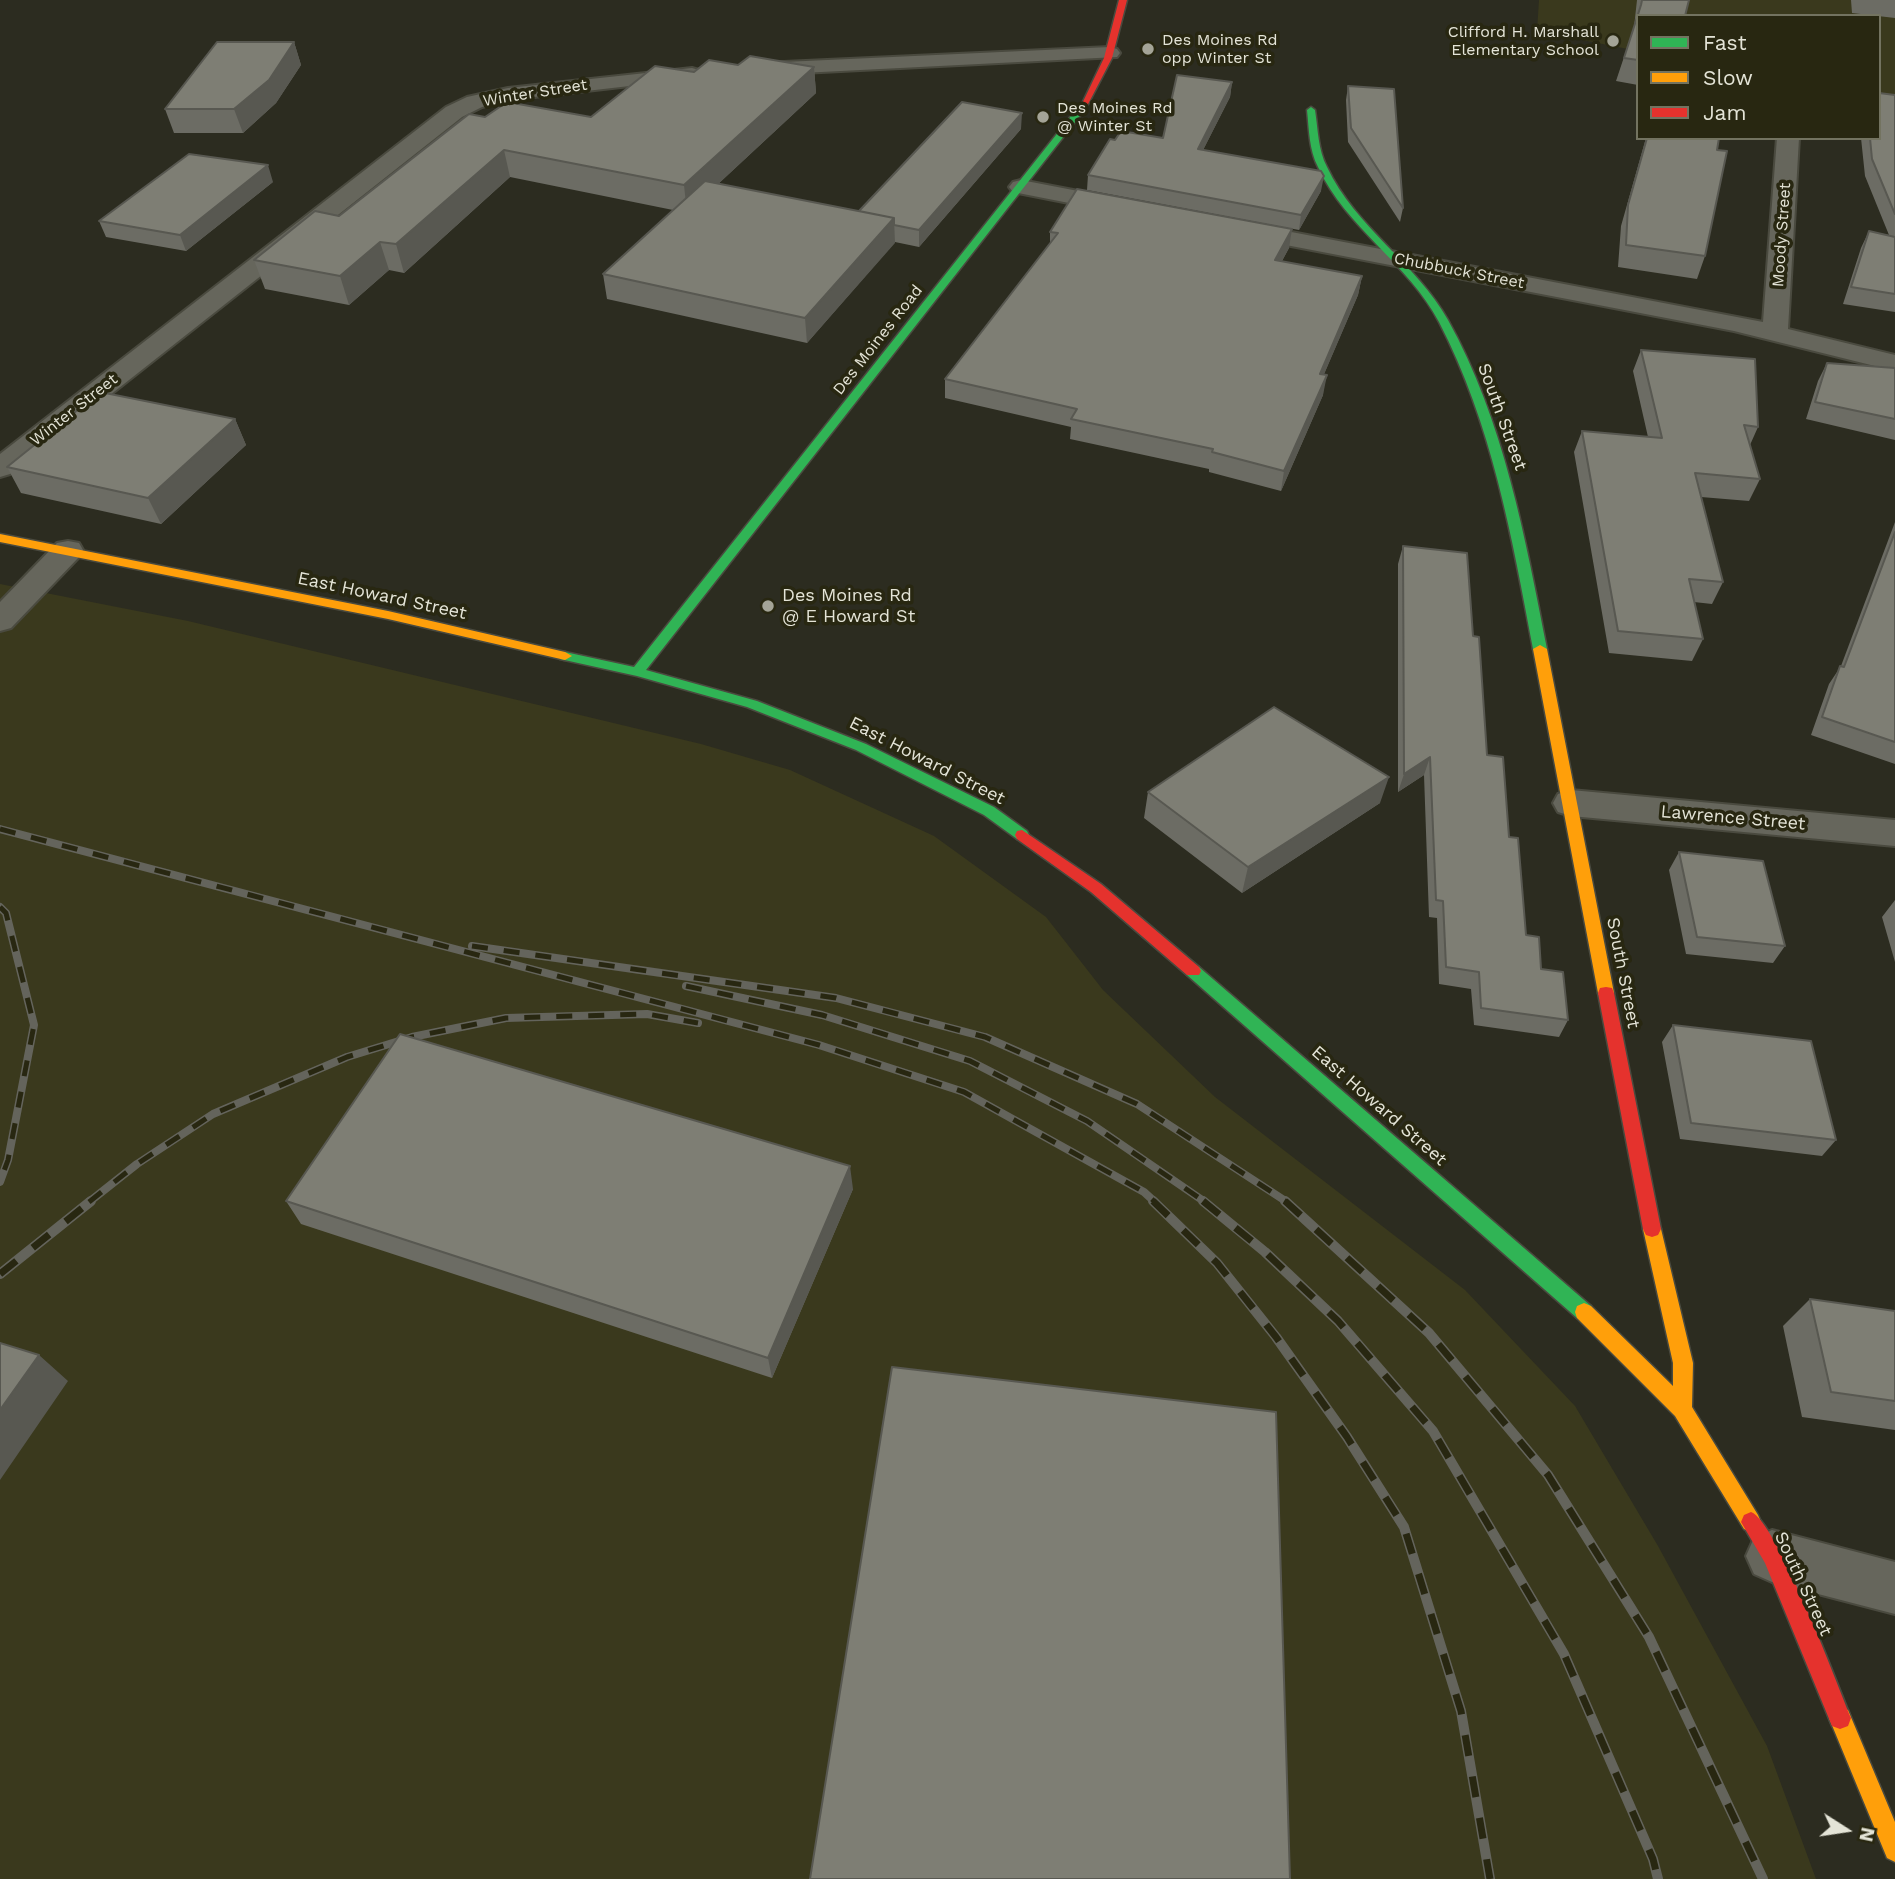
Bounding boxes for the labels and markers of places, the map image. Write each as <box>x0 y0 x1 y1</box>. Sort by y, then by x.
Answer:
place label: Clifford H. Marshall Elementary School <box>1448 22 1599 60</box>
place label: Des Moines Rd opp Winter St <box>1162 30 1277 68</box>
marker: Clifford H. Marshall Elementary School <box>1605 33 1621 49</box>
marker: Des Moines Rd opp Winter St <box>1140 41 1156 57</box>
place label: Des Moines Rd @ Winter St <box>1057 98 1172 136</box>
marker: Des Moines Rd @ Winter St <box>1035 109 1051 125</box>
place label: Des Moines Rd @ E Howard St <box>782 585 915 628</box>
marker: Des Moines Rd @ E Howard St <box>760 598 776 614</box>

